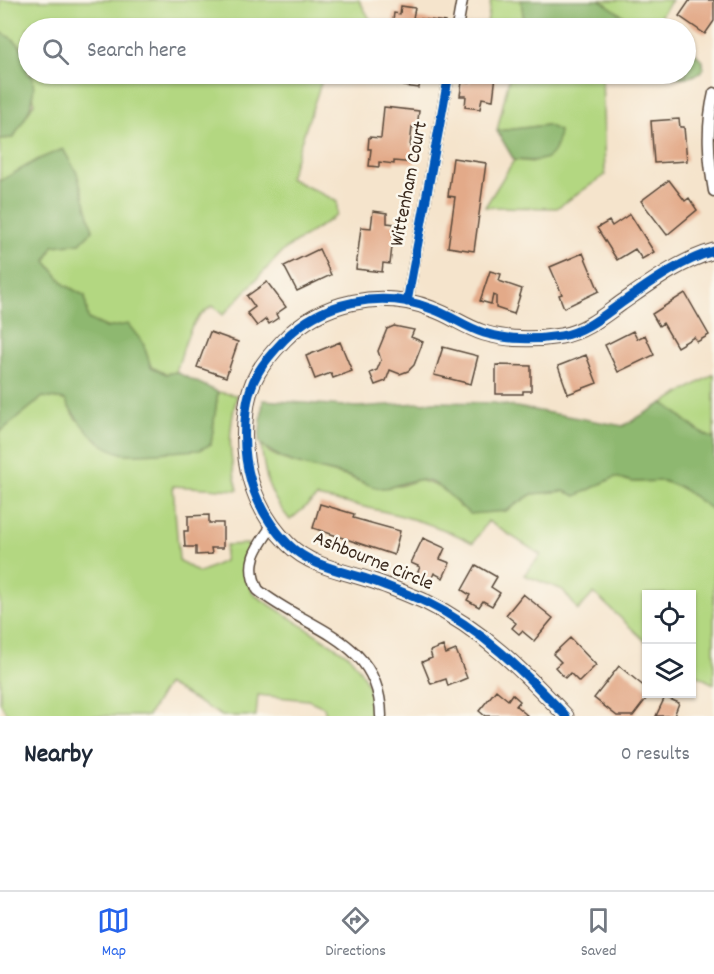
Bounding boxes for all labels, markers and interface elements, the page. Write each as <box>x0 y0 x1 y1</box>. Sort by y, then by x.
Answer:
search box <box>18 18 696 84</box>
icon: search <box>39 35 72 68</box>
text: Search here <box>87 36 186 67</box>
street label: Wittenham Court <box>384 119 436 249</box>
street label: Ashbourne Circle <box>309 525 437 599</box>
map controls <box>642 590 696 698</box>
button: locate <box>642 590 696 644</box>
button: layers <box>642 644 696 698</box>
text: Nearby <box>24 737 92 774</box>
text: 0 results <box>621 741 690 769</box>
tab: Map <box>97 904 130 963</box>
tab: Directions <box>325 904 386 963</box>
tab: Saved <box>581 904 617 963</box>

